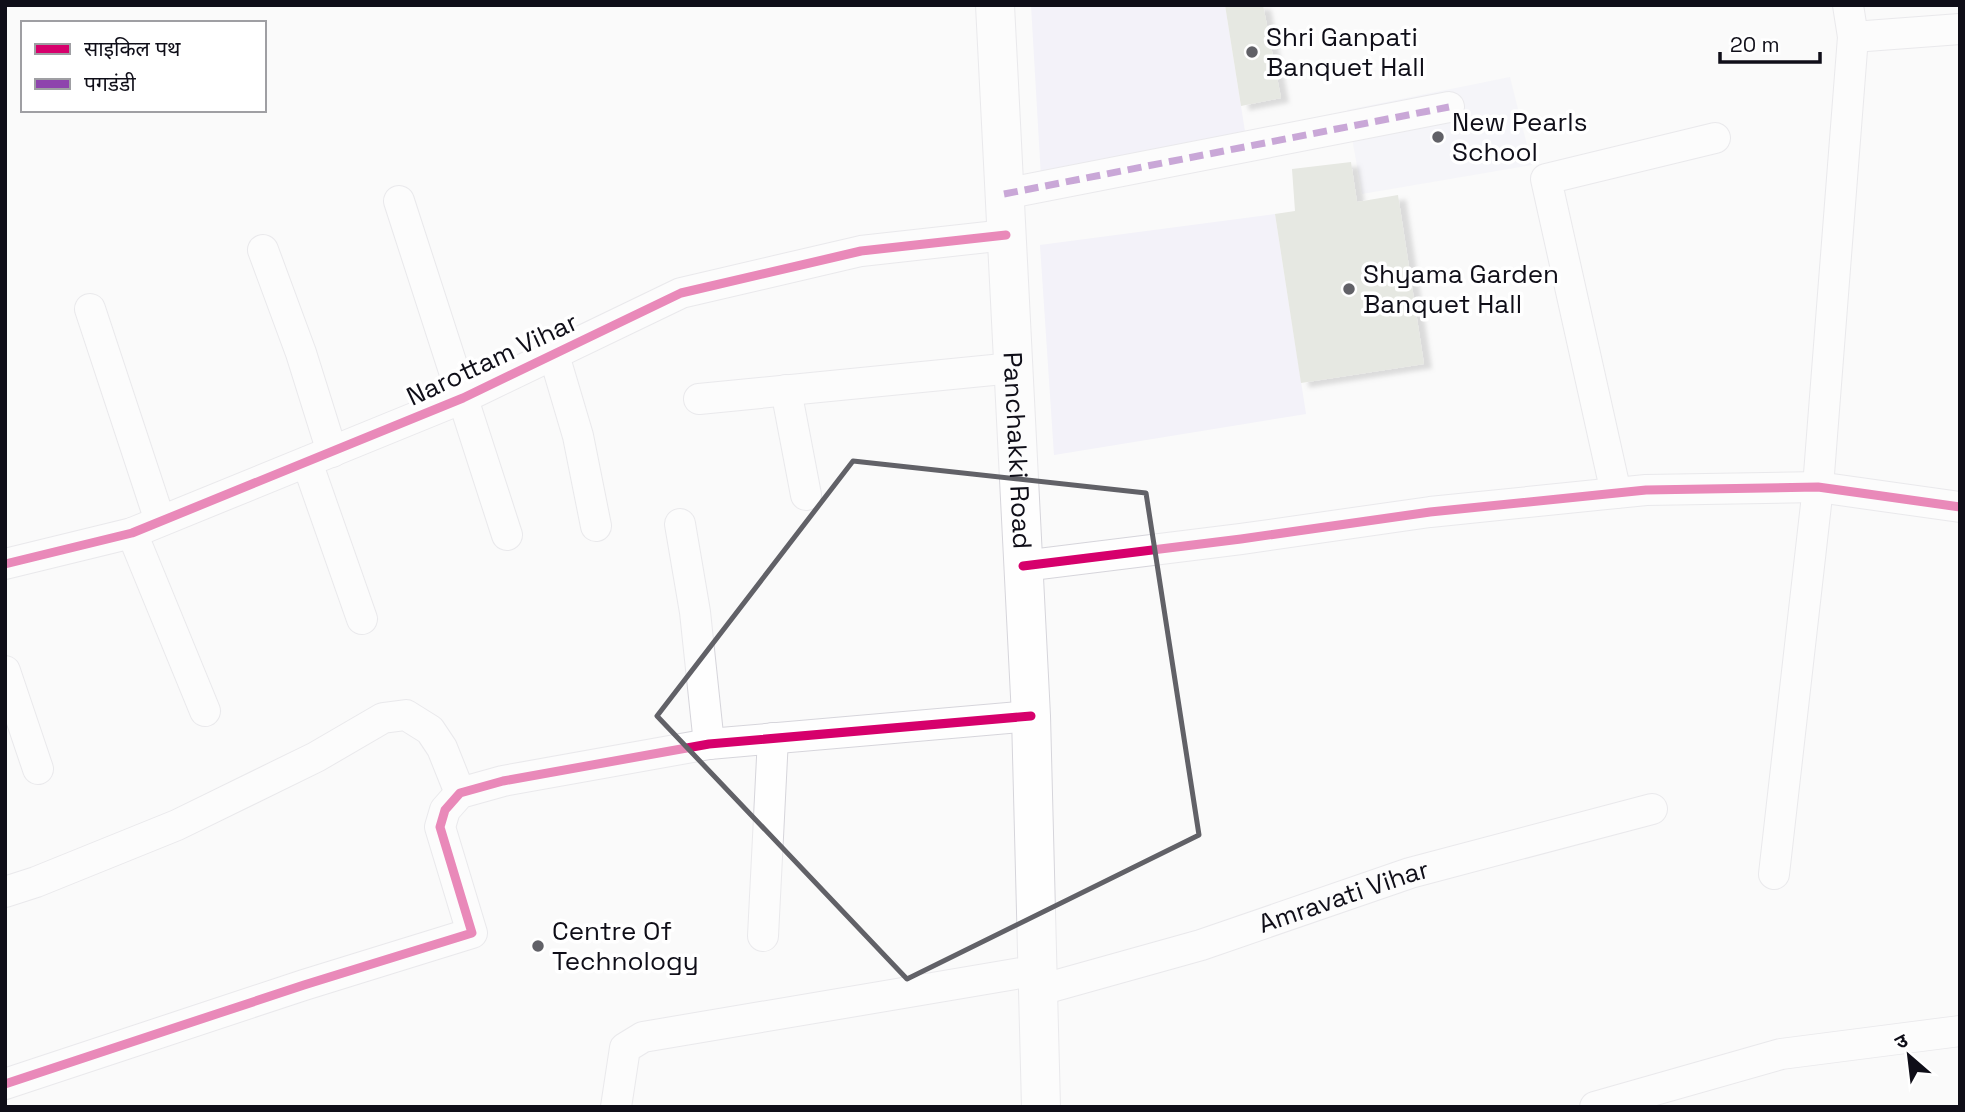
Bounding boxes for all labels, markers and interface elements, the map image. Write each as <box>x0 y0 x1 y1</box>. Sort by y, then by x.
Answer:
place label: Shri Ganpati Banquet Hall <box>1266 20 1425 84</box>
legend <box>21 21 266 112</box>
scale bar <box>1720 21 1820 65</box>
text: 20 m <box>1730 31 1780 58</box>
text: साइकिल पथ <box>84 35 181 62</box>
marker: Shri Ganpati Banquet Hall <box>1244 44 1260 60</box>
text: पगडंडी <box>84 70 136 97</box>
place label: New Pearls School <box>1452 105 1587 169</box>
marker: New Pearls School <box>1430 129 1446 145</box>
place label: Shyama Garden Banquet Hall <box>1363 257 1559 321</box>
marker: Shyama Garden Banquet Hall <box>1341 281 1357 297</box>
street label: Narottam Vihar <box>401 305 583 413</box>
street label: Panchakki Road <box>996 351 1040 550</box>
street label: Amravati Vihar <box>1254 852 1433 941</box>
place label: Centre Of Technology <box>552 914 699 978</box>
marker: Centre Of Technology <box>530 938 546 954</box>
north arrow <box>1874 1021 1944 1091</box>
text: उ <box>1890 1027 1913 1055</box>

